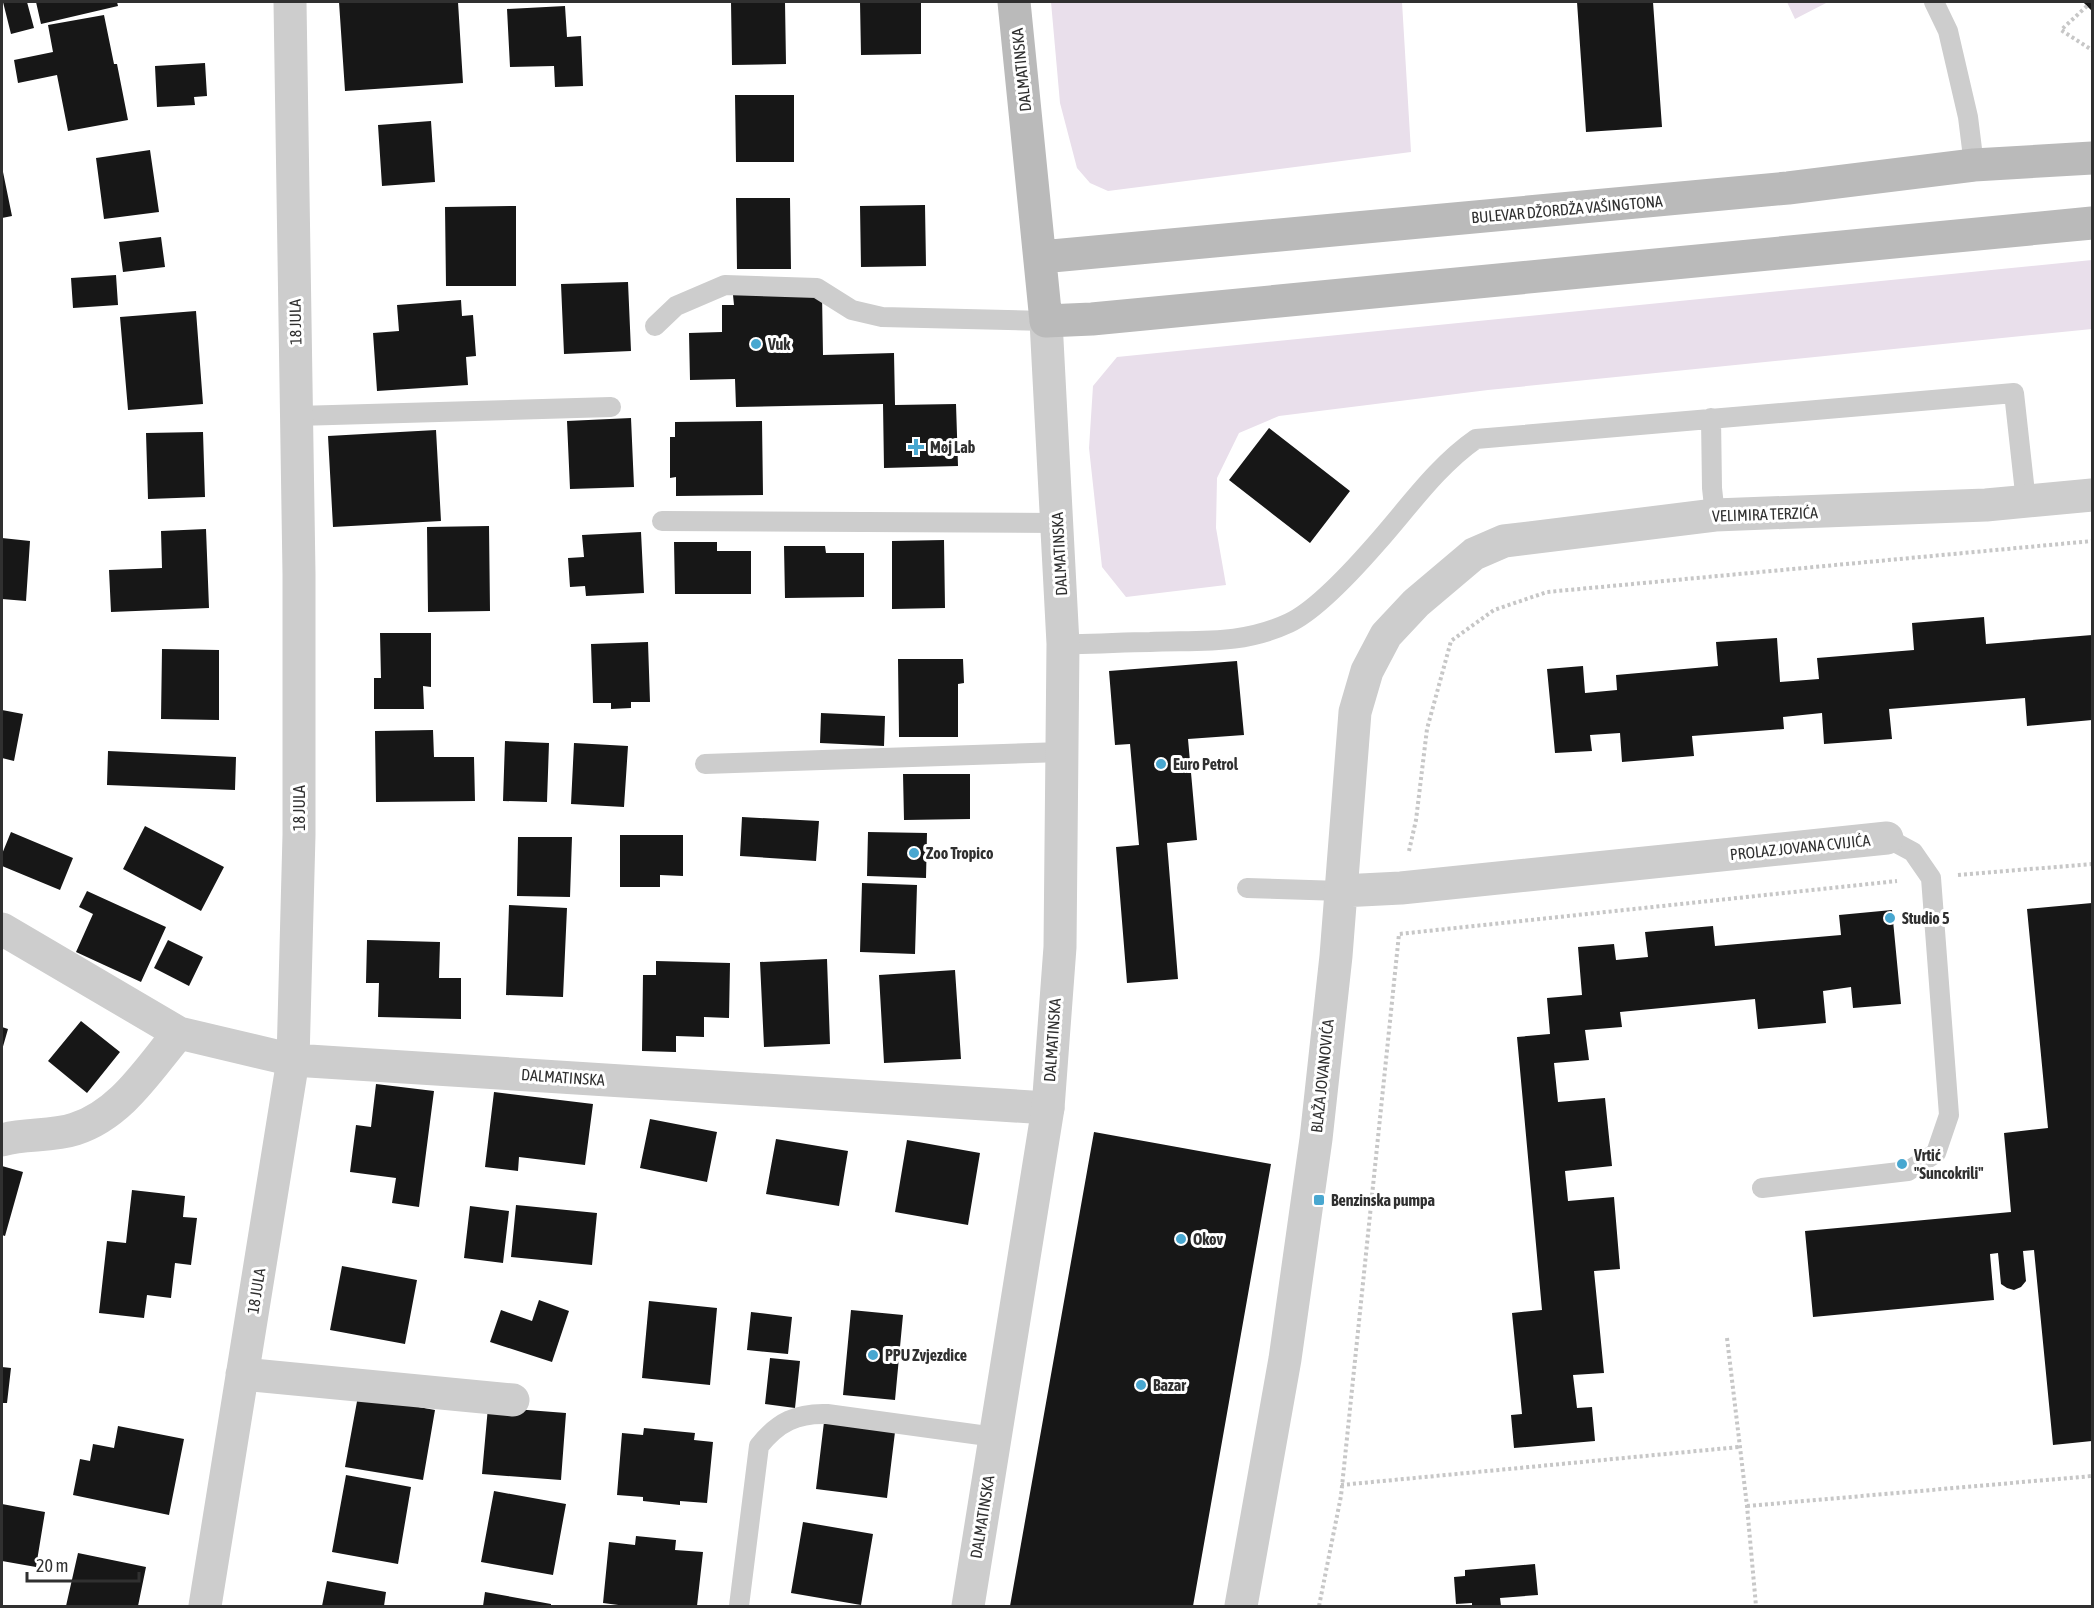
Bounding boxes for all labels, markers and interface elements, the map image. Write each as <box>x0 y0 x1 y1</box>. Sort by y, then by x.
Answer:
street label: DALMATINSKA <box>1008 27 1034 113</box>
street label: BULEVAR DŽORDŽA VAŠINGTONA <box>1471 192 1664 226</box>
street label: 18 JULA <box>286 299 304 345</box>
place label: Vuk <box>767 335 791 353</box>
marker: Vuk <box>749 337 763 351</box>
marker: Moj Lab <box>907 438 925 456</box>
place label: Moj Lab <box>930 438 976 456</box>
street label: VELIMIRA TERZIĆA <box>1712 503 1818 525</box>
street label: DALMATINSKA <box>1048 512 1070 596</box>
place label: Euro Petrol <box>1173 755 1239 773</box>
marker: Euro Petrol <box>1154 757 1168 771</box>
street label: 18 JULA <box>290 785 308 831</box>
street label: PROLAZ JOVANA CVIJIĆA <box>1729 831 1871 863</box>
place label: Zoo Tropico <box>926 844 994 862</box>
marker: Zoo Tropico <box>907 846 921 860</box>
place label: Studio 5 <box>1902 909 1950 927</box>
marker: Studio 5 <box>1883 911 1897 925</box>
street label: DALMATINSKA <box>1040 997 1064 1082</box>
street label: BLAŽA JOVANOVIĆA <box>1307 1018 1337 1134</box>
street label: DALMATINSKA <box>521 1065 606 1089</box>
place label: Vrtić "Suncokrili" <box>1913 1146 1984 1182</box>
marker: Vrtić "Suncokrili" <box>1895 1157 1909 1171</box>
place label: Benzinska pumpa <box>1331 1191 1435 1209</box>
marker: Benzinska pumpa <box>1312 1193 1326 1207</box>
place label: Okov <box>1193 1230 1223 1248</box>
marker: Okov <box>1174 1232 1188 1246</box>
street label: 18 JULA <box>244 1267 268 1315</box>
place label: PPU Zvjezdice <box>885 1346 967 1364</box>
marker: PPU Zvjezdice <box>866 1348 880 1362</box>
place label: Bazar <box>1153 1376 1186 1394</box>
marker: Bazar <box>1134 1378 1148 1392</box>
street label: DALMATINSKA <box>967 1474 997 1560</box>
scale bar <box>27 1545 140 1583</box>
text: 20 m <box>36 1555 68 1576</box>

